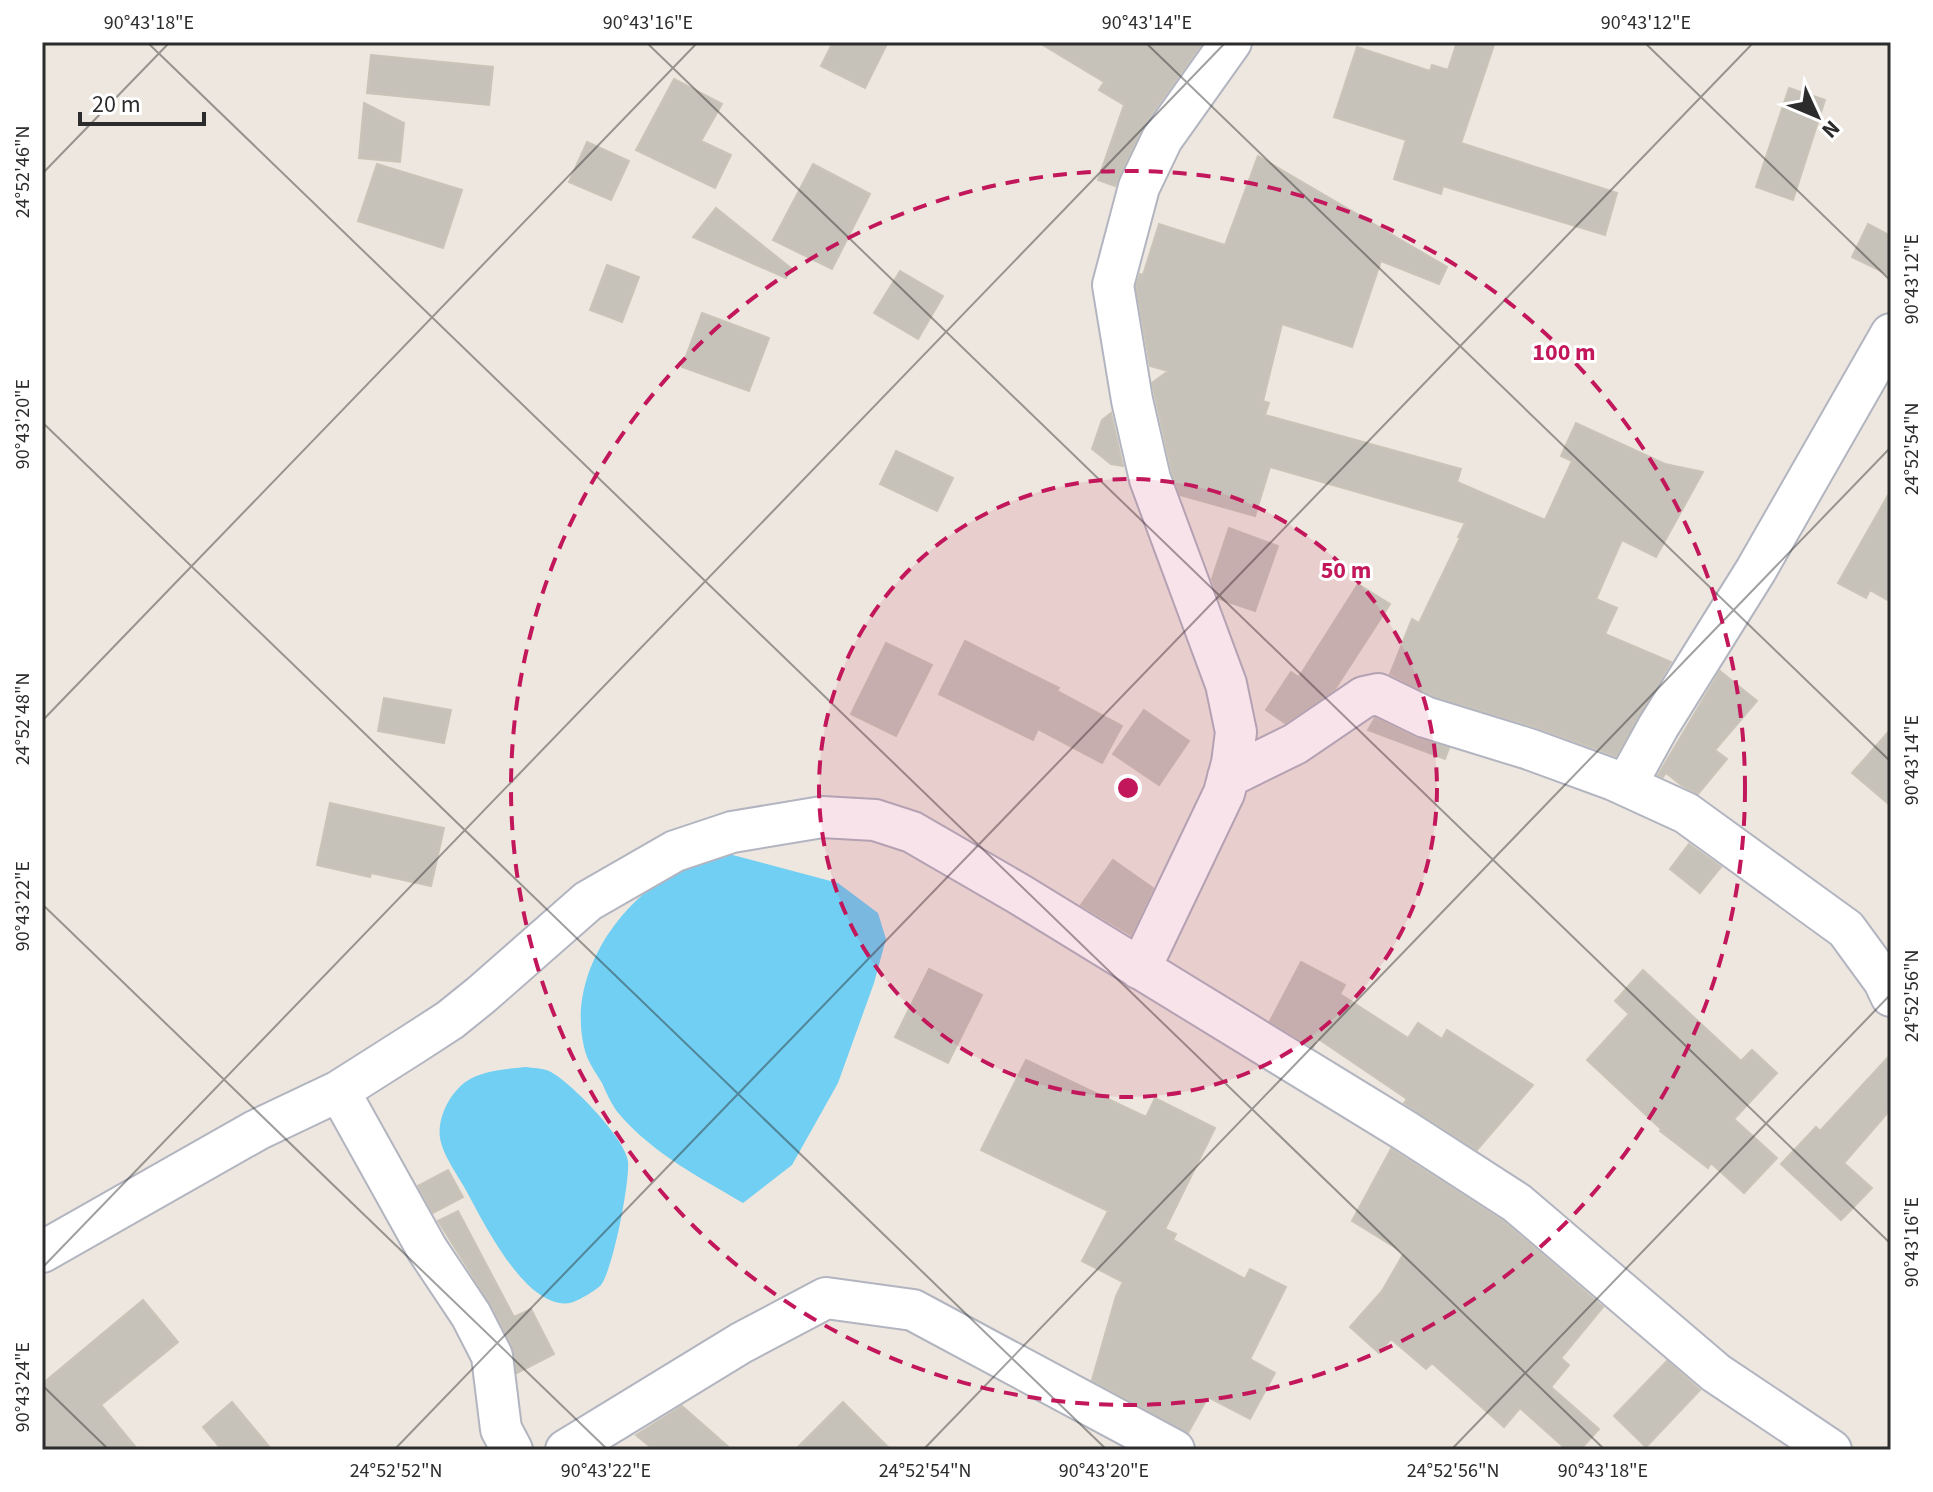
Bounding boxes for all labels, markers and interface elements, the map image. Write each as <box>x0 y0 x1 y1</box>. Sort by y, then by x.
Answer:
text: 90°43'18"E <box>104 9 194 37</box>
text: 90°43'16"E <box>603 9 693 37</box>
text: 90°43'14"E <box>1102 9 1192 37</box>
text: 90°43'12"E <box>1601 9 1691 37</box>
scale bar <box>80 76 204 126</box>
north arrow <box>1777 76 1857 156</box>
text: 20 m <box>92 87 141 122</box>
text: N <box>1814 113 1847 146</box>
text: 24°52'46"N <box>9 126 37 218</box>
text: 90°43'12"E <box>1898 234 1926 324</box>
text: 100 m <box>1532 335 1596 370</box>
text: 90°43'20"E <box>9 379 37 469</box>
text: 24°52'54"N <box>1898 403 1926 495</box>
text: 50 m <box>1321 553 1371 588</box>
text: 24°52'48"N <box>9 673 37 765</box>
text: 90°43'14"E <box>1898 715 1926 805</box>
centre of rings <box>1114 774 1142 802</box>
text: 90°43'22"E <box>9 861 37 951</box>
text: 24°52'56"N <box>1898 950 1926 1042</box>
text: 90°43'16"E <box>1898 1197 1926 1287</box>
text: 90°43'24"E <box>9 1342 37 1432</box>
text: 24°52'52"N <box>350 1457 442 1485</box>
text: 90°43'22"E <box>561 1457 651 1485</box>
text: 24°52'54"N <box>879 1457 971 1485</box>
text: 90°43'20"E <box>1059 1457 1149 1485</box>
text: 24°52'56"N <box>1407 1457 1499 1485</box>
text: 90°43'18"E <box>1558 1457 1648 1485</box>

